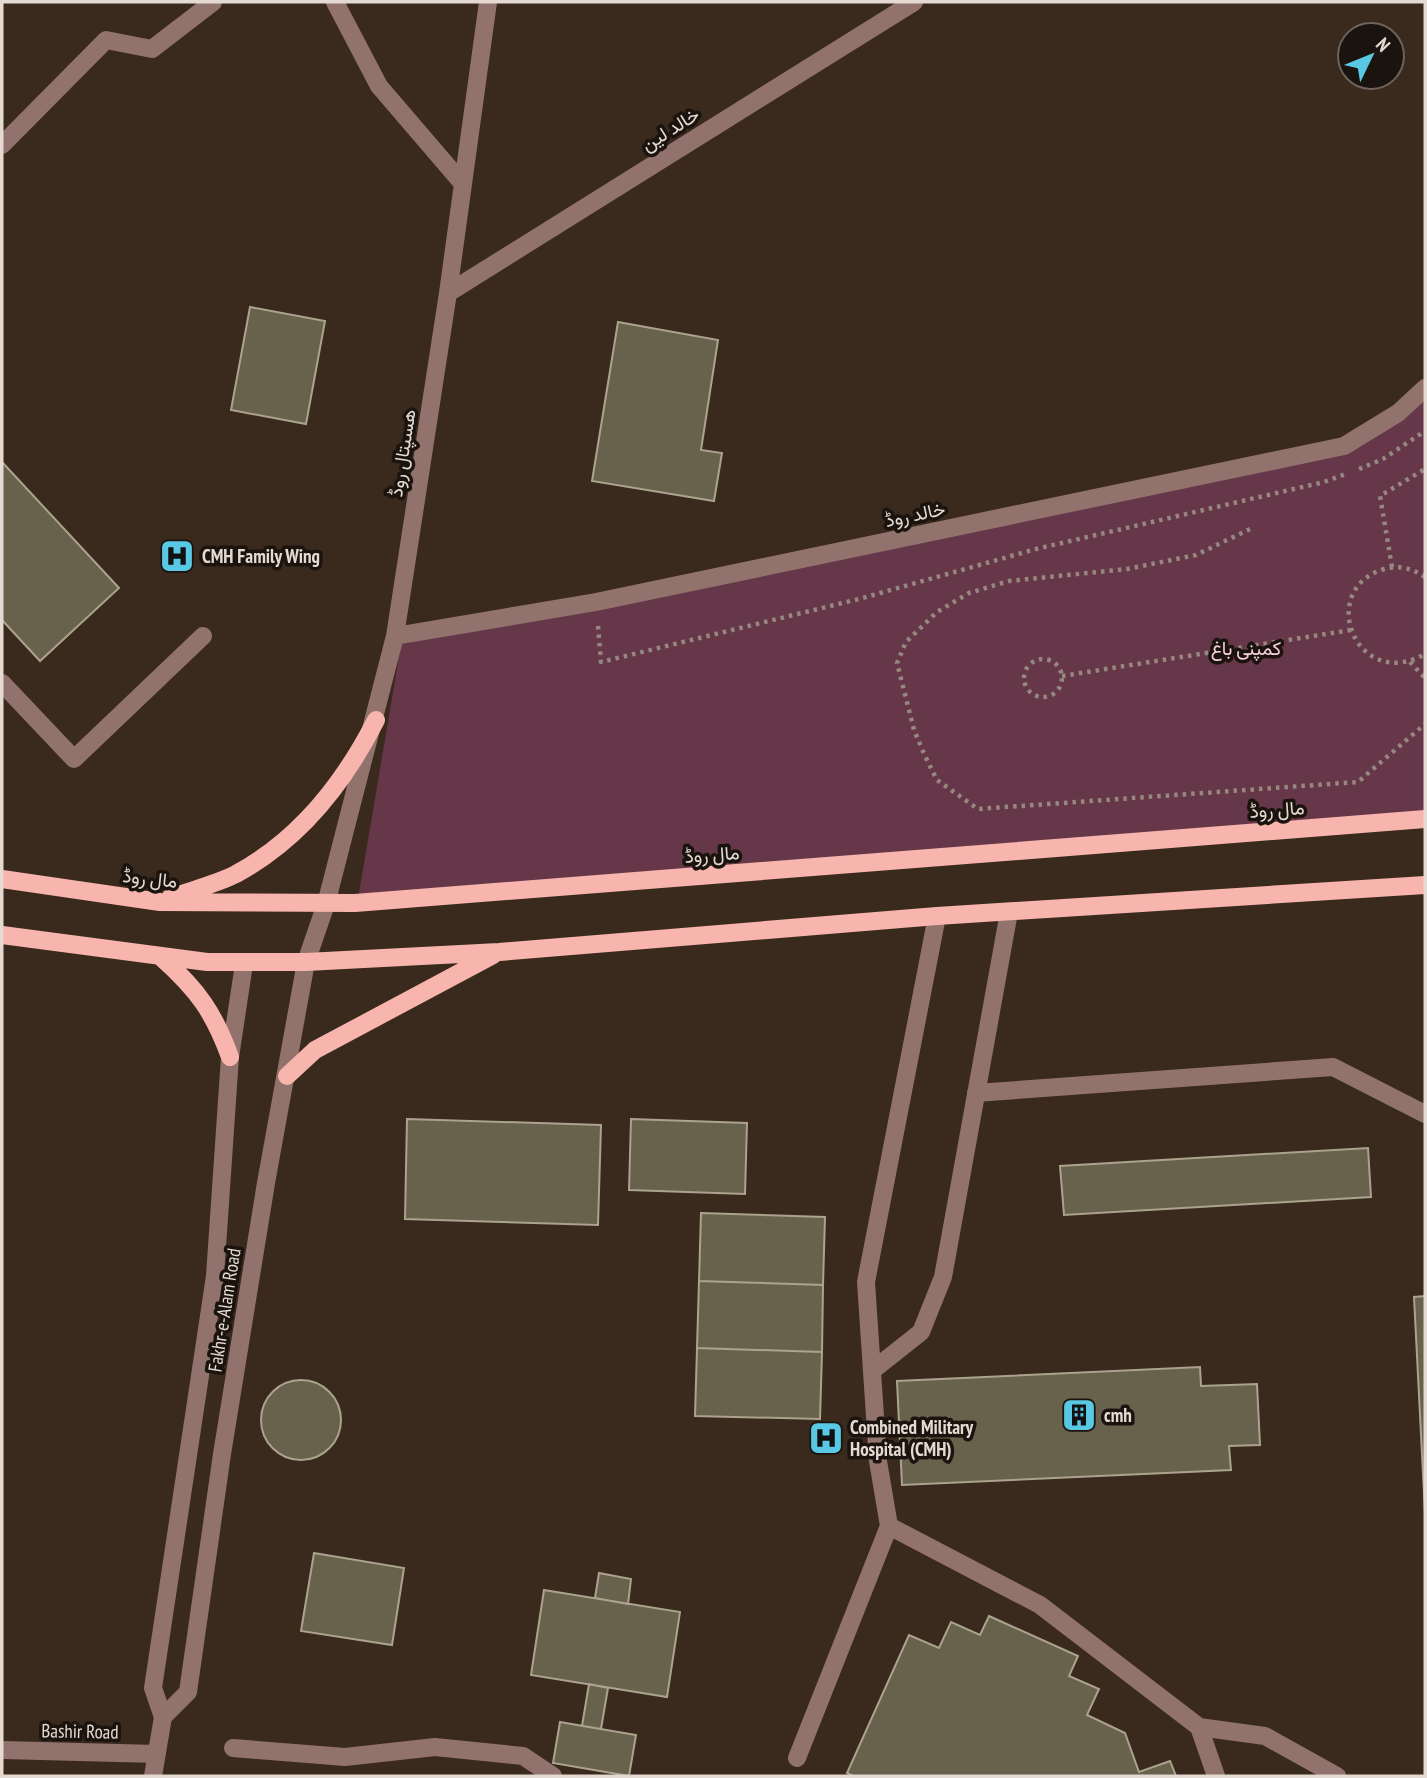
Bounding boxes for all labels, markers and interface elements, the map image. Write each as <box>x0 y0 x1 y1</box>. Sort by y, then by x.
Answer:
north arrow <box>1336 21 1406 91</box>
text: N <box>1371 32 1396 56</box>
street label: خالد لین <box>636 102 704 156</box>
street label: ھسپتال روڈ <box>383 408 423 499</box>
street label: خالد روڈ <box>883 496 947 532</box>
hospital icon: CMH Family Wing <box>158 537 196 575</box>
place label: CMH Family Wing <box>202 544 320 568</box>
park label: کمپنی باغ <box>1211 636 1281 662</box>
street label: مال روڈ <box>1249 795 1305 823</box>
street label: مال روڈ <box>684 840 740 868</box>
street label: مال روڈ <box>121 863 179 893</box>
street label: Fakhr-e-Alam Road <box>202 1246 246 1374</box>
building icon: cmh <box>1060 1396 1098 1434</box>
place label: cmh <box>1104 1403 1132 1427</box>
place label: Combined Military Hospital (CMH) <box>850 1415 974 1461</box>
hospital icon: Combined Military Hospital (CMH) <box>807 1419 845 1457</box>
street label: Bashir Road <box>41 1718 119 1744</box>

